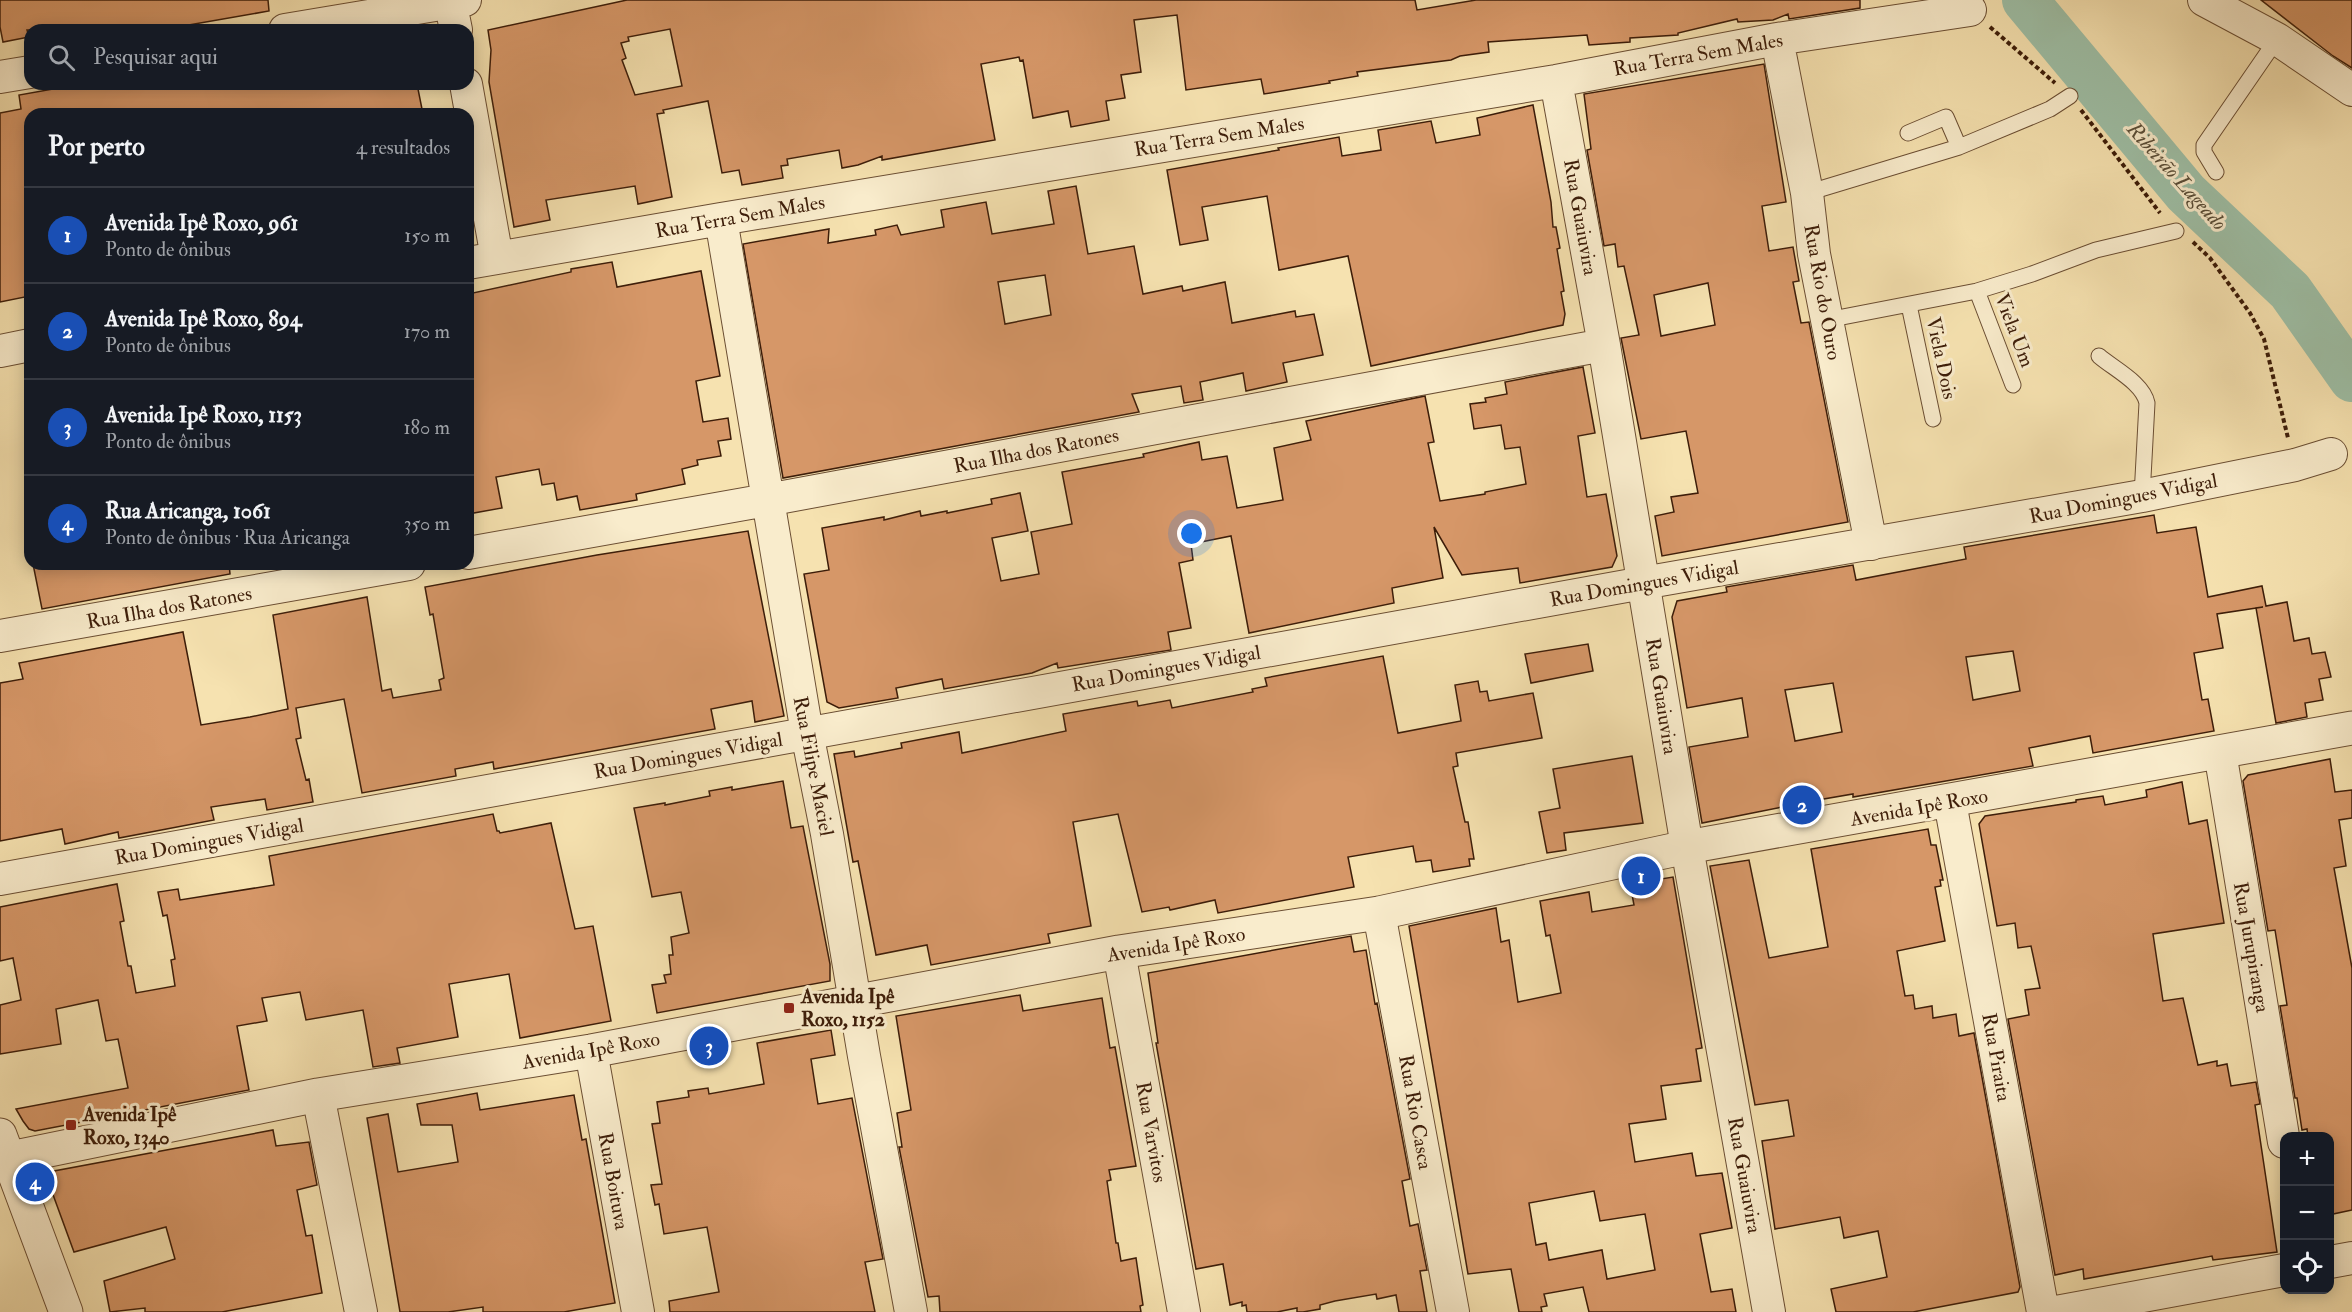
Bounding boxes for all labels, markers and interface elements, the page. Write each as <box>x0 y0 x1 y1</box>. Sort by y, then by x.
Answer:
search box <box>24 24 474 90</box>
street label: Rua Terra Sem Males <box>1611 27 1785 82</box>
icon: search <box>45 41 78 74</box>
text: Pesquisar aqui <box>93 43 218 71</box>
street label: Rua Terra Sem Males <box>1132 111 1306 162</box>
water label: Ribeirão Lageado <box>2120 116 2232 236</box>
text: Por perto <box>48 131 145 163</box>
text: 4 resultados <box>356 135 450 160</box>
street label: Rua Guaiuvira <box>1558 157 1603 278</box>
street label: Rua Terra Sem Males <box>653 189 827 244</box>
text: Avenida Ipê Roxo, 961 <box>105 209 298 237</box>
street label: Rua Rio do Ouro <box>1798 222 1847 362</box>
text: 1 <box>64 223 71 248</box>
text: 150 m <box>404 223 450 248</box>
text: Ponto de ônibus <box>105 237 231 262</box>
street label: Viela Um <box>1989 290 2040 371</box>
text: Avenida Ipê Roxo, 894 <box>105 305 302 333</box>
street label: Viela Dois <box>1921 315 1962 402</box>
text: 2 <box>62 319 73 344</box>
text: 170 m <box>404 319 450 344</box>
text: Ponto de ônibus <box>105 333 231 358</box>
text: Avenida Ipê Roxo, 1153 <box>105 401 302 429</box>
text: 3 <box>64 415 71 440</box>
text: 180 m <box>403 415 450 440</box>
street label: Rua Ilha dos Ratones <box>951 422 1121 479</box>
text: Ponto de ônibus <box>105 429 231 454</box>
street label: Rua Domingues Vidigal <box>2027 468 2219 529</box>
text: Rua Aricanga, 1061 <box>105 497 271 525</box>
text: 4 <box>62 511 73 536</box>
text: 350 m <box>404 511 450 536</box>
your location <box>1177 519 1206 548</box>
text: Ponto de ônibus · Rua Aricanga <box>105 525 350 550</box>
street label: Rua Domingues Vidigal <box>1548 555 1741 612</box>
street label: Rua Ilha dos Ratones <box>84 581 254 634</box>
street label: Rua Guaiuvira <box>1640 636 1683 757</box>
street label: Rua Domingues Vidigal <box>1070 640 1263 697</box>
street label: Rua Filipe Maciel <box>787 694 839 838</box>
street label: Rua Domingues Vidigal <box>592 727 785 784</box>
pin: 2 <box>1782 782 1822 828</box>
street label: Avenida Ipê Roxo <box>1847 783 1990 833</box>
street label: Rua Domingues Vidigal <box>113 813 306 870</box>
pin: 1 <box>1622 854 1660 898</box>
street label: Rua Jurupiranga <box>2227 880 2275 1015</box>
street label: Avenida Ipê Roxo <box>1104 921 1247 969</box>
place label: Avenida Ipê Roxo, 1152 <box>800 984 895 1032</box>
marker: Avenida Ipê Roxo, 1152 <box>782 1001 796 1015</box>
street label: Rua Piraita <box>1976 1011 2017 1104</box>
pin: 3 <box>690 1024 728 1068</box>
street label: Avenida Ipê Roxo <box>519 1026 662 1076</box>
street label: Rua Rio Casca <box>1393 1053 1438 1172</box>
street label: Rua Varvitos <box>1130 1080 1173 1185</box>
place label: Avenida Ipê Roxo, 1340 <box>82 1102 177 1150</box>
street label: Rua Guaiuvira <box>1722 1115 1767 1236</box>
marker: Avenida Ipê Roxo, 1340 <box>64 1118 78 1132</box>
street label: Rua Boituva <box>593 1130 634 1232</box>
map controls <box>2280 1132 2334 1294</box>
button: + <box>2280 1132 2334 1186</box>
pin: 4 <box>15 1160 54 1204</box>
button: − <box>2280 1186 2334 1240</box>
button: locate <box>2280 1240 2334 1294</box>

